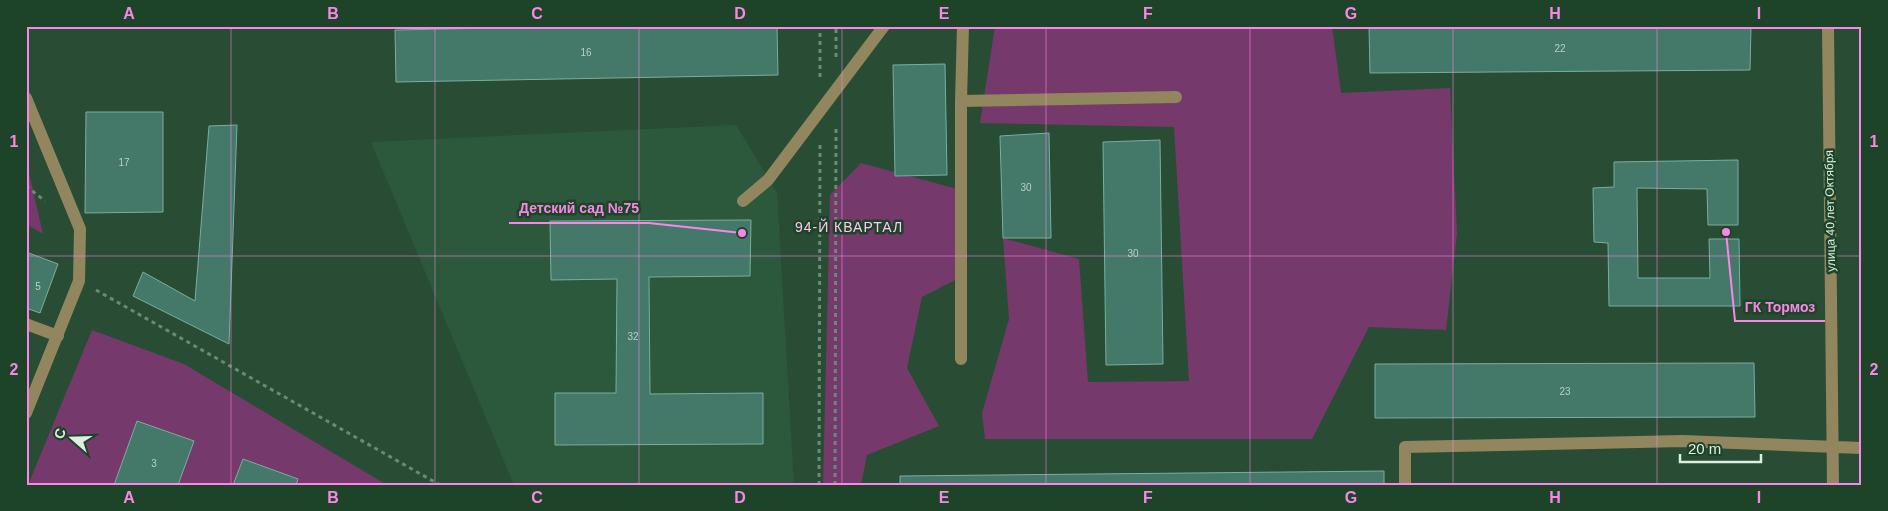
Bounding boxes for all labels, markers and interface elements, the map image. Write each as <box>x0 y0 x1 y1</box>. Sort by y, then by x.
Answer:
text: A <box>123 5 135 22</box>
text: B <box>327 5 339 22</box>
text: C <box>531 5 543 22</box>
text: D <box>734 5 746 22</box>
text: E <box>939 5 950 22</box>
text: F <box>1143 5 1153 22</box>
text: G <box>1345 5 1357 22</box>
text: H <box>1549 5 1561 22</box>
text: I <box>1757 5 1761 22</box>
house number: 22 <box>1554 43 1566 54</box>
house number: 16 <box>580 47 592 58</box>
text: 1 <box>10 133 19 150</box>
text: 1 <box>1870 133 1879 150</box>
street label: улица 40 лет Октября <box>1822 150 1838 272</box>
house number: 17 <box>118 157 130 168</box>
house number: 30 <box>1020 182 1032 193</box>
callout: Детский сад №75 <box>509 194 649 223</box>
text: Детский сад №75 <box>519 200 639 216</box>
district label: 94-Й КВАРТАЛ <box>795 218 903 235</box>
house number: 30 <box>1127 248 1139 259</box>
house number: 5 <box>35 281 41 292</box>
callout: ГК Тормоз <box>1735 292 1825 321</box>
text: ГК Тормоз <box>1745 299 1815 315</box>
house number: 32 <box>627 331 639 342</box>
text: 2 <box>10 361 19 378</box>
text: 2 <box>1870 361 1879 378</box>
house number: 23 <box>1559 386 1571 397</box>
north arrow <box>48 414 98 464</box>
text: С <box>51 426 69 441</box>
scale bar <box>1680 431 1762 463</box>
text: 20 m <box>1688 440 1721 457</box>
house number: 3 <box>151 458 157 469</box>
text: A <box>123 489 135 506</box>
text: B <box>327 489 339 506</box>
text: C <box>531 489 543 506</box>
text: D <box>734 489 746 506</box>
text: E <box>939 489 950 506</box>
text: F <box>1143 489 1153 506</box>
text: G <box>1345 489 1357 506</box>
text: H <box>1549 489 1561 506</box>
text: I <box>1757 489 1761 506</box>

